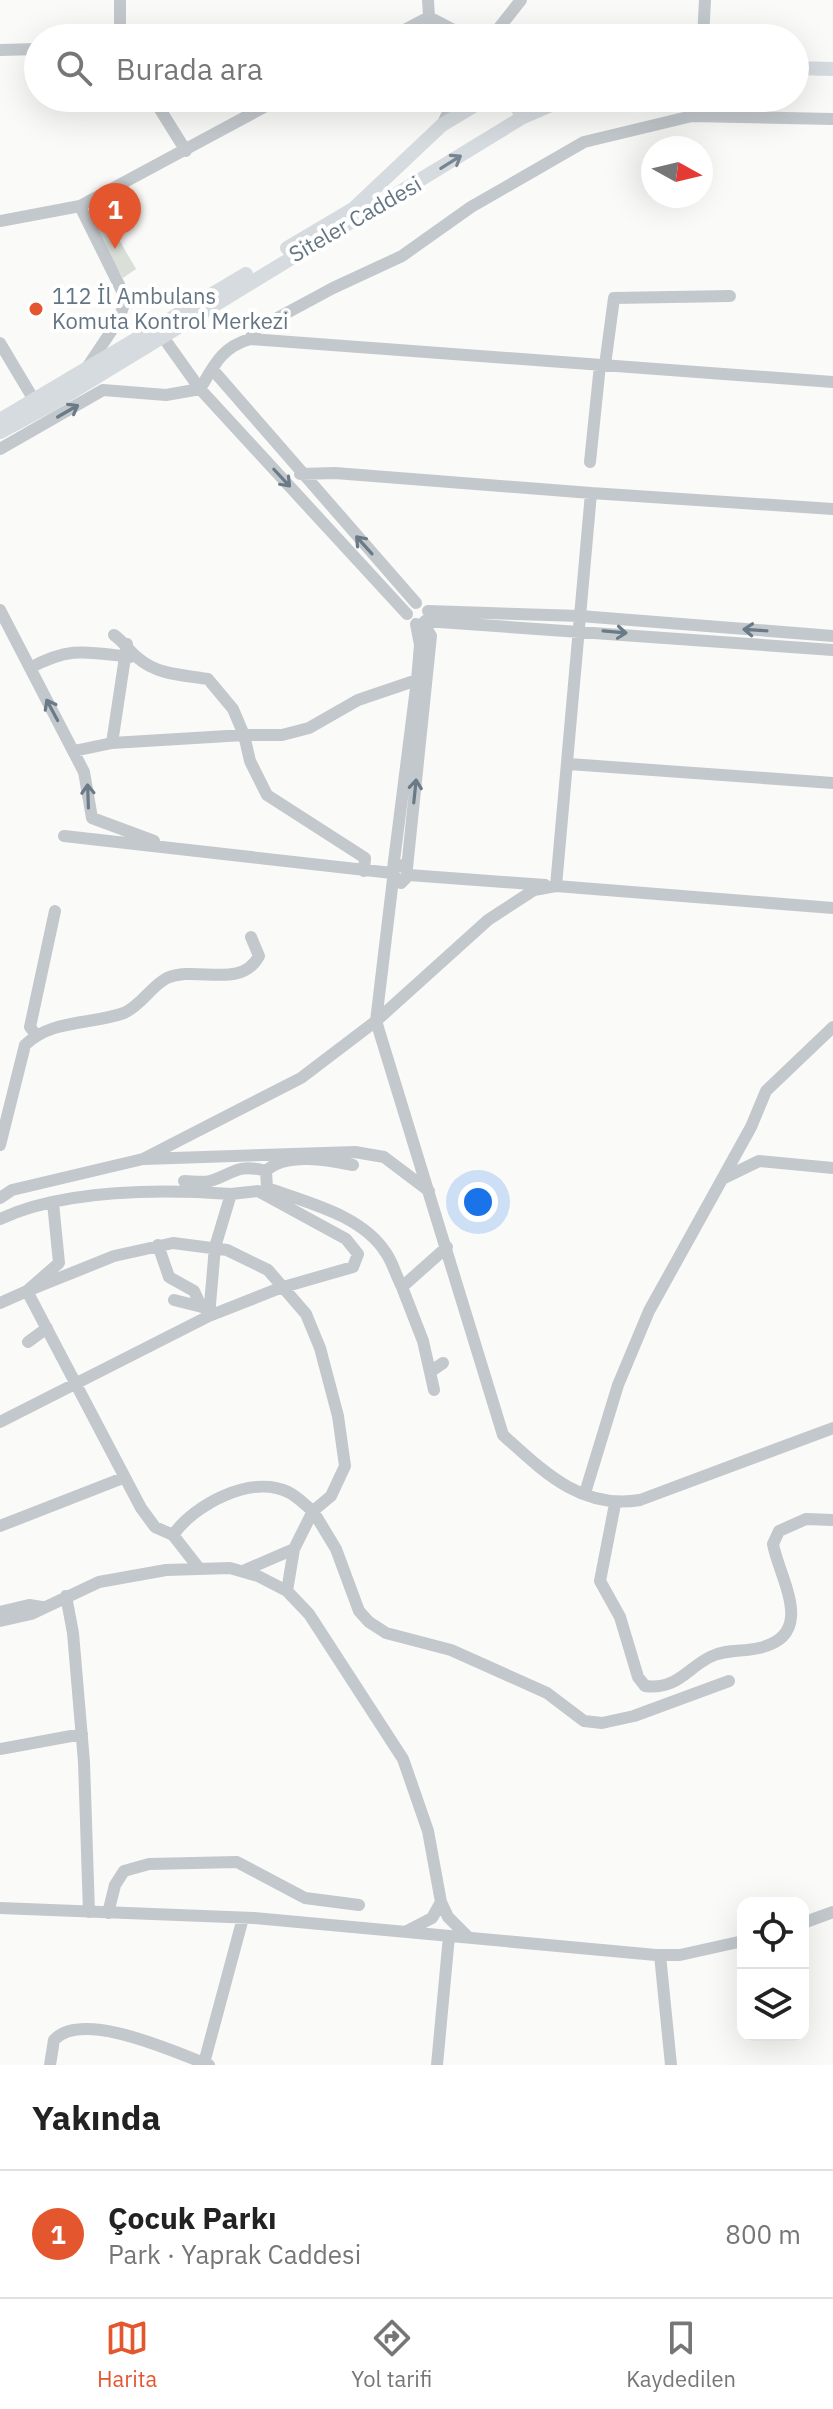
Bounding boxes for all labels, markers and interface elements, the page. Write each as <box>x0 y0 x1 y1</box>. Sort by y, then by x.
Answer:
search box <box>24 24 809 112</box>
icon: search <box>52 46 96 90</box>
text: Burada ara <box>116 49 263 88</box>
north arrow <box>641 136 713 208</box>
one-way arrow <box>439 154 462 170</box>
street label: Siteler Caddesi <box>283 169 426 268</box>
pin: 1 <box>89 183 141 249</box>
place label: 112 İl Ambulans Komuta Kontrol Merkezi <box>52 281 288 335</box>
marker: 112 İl Ambulans Komuta Kontrol Merkezi <box>27 300 45 318</box>
one-way arrow <box>56 403 79 419</box>
one-way arrow <box>273 468 292 488</box>
one-way arrow <box>355 536 373 556</box>
one-way arrow <box>742 622 769 637</box>
one-way arrow <box>601 625 628 640</box>
one-way arrow <box>44 698 59 722</box>
one-way arrow <box>408 778 423 804</box>
one-way arrow <box>81 784 96 810</box>
your location <box>458 1182 498 1222</box>
map controls <box>737 1897 809 2041</box>
button: locate <box>737 1897 809 1969</box>
button: layers <box>737 1969 809 2041</box>
text: Yakında <box>32 2095 161 2139</box>
text: Çocuk Parkı <box>108 2198 277 2237</box>
text: 1 <box>50 2217 66 2251</box>
text: 800 m <box>725 2217 801 2251</box>
text: Park · Yaprak Caddesi <box>108 2237 361 2271</box>
tab: Harita <box>97 2316 157 2393</box>
tab: Yol tarifi <box>351 2316 432 2393</box>
tab: Kaydedilen <box>626 2316 736 2393</box>

